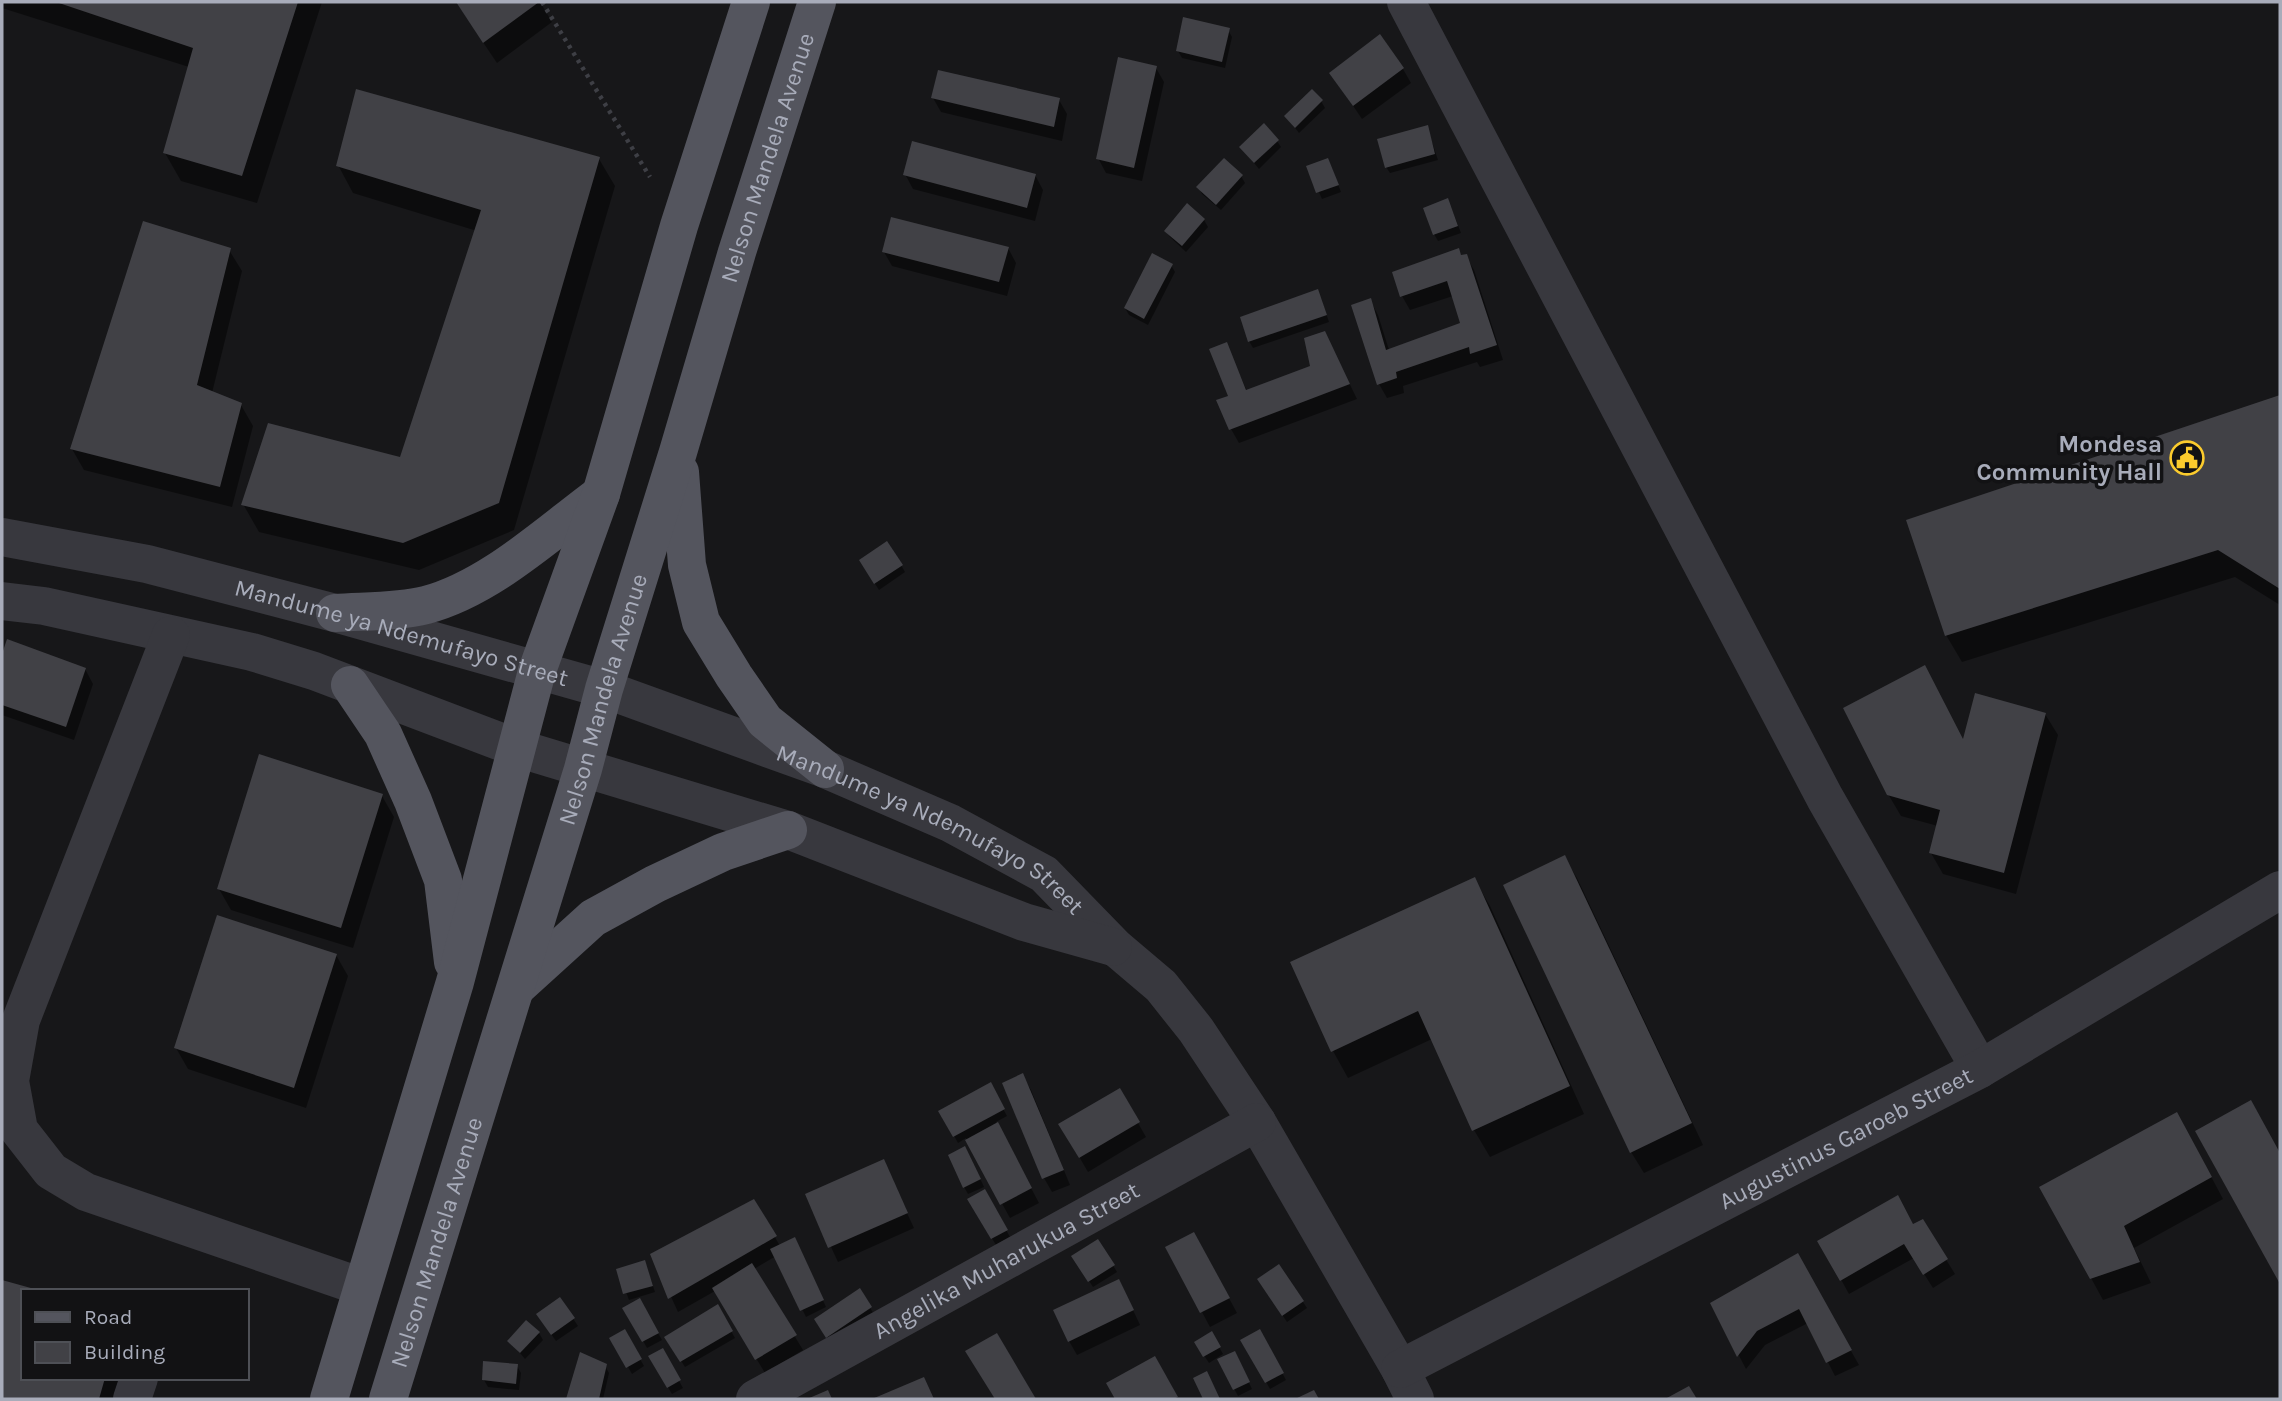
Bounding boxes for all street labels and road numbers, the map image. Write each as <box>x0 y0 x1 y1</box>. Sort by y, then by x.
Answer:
street label: Nelson Mandela Avenue <box>715 29 820 286</box>
street label: Nelson Mandela Avenue <box>553 570 653 828</box>
street label: Mandume ya Ndemufayo Street <box>232 573 571 692</box>
street label: Mandume ya Ndemufayo Street <box>773 739 1090 920</box>
street label: Augustinus Garoeb Street <box>1715 1061 1977 1215</box>
street label: Nelson Mandela Avenue <box>385 1114 488 1371</box>
street label: Angelika Muharukua Street <box>869 1176 1144 1345</box>

